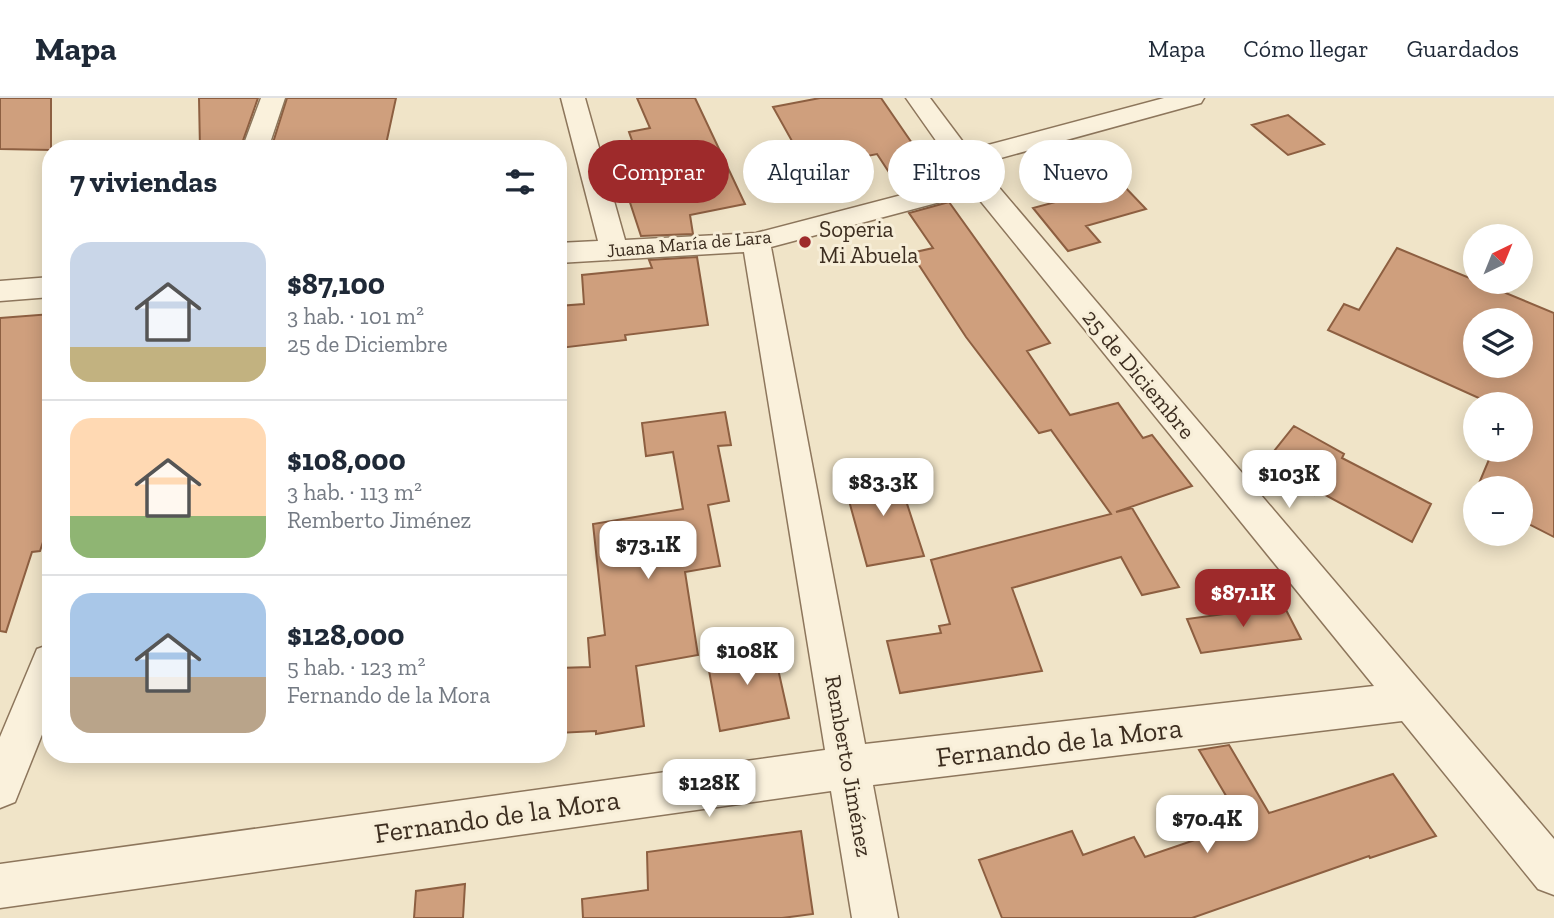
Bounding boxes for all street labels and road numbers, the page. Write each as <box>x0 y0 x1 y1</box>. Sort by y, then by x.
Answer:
street label: Juana María de Lara <box>606 225 772 262</box>
street label: 25 de Diciembre <box>1077 303 1201 445</box>
street label: Remberto Jiménez <box>819 673 879 859</box>
street label: Fernando de la Mora <box>934 711 1184 774</box>
street label: Fernando de la Mora <box>372 783 622 850</box>

